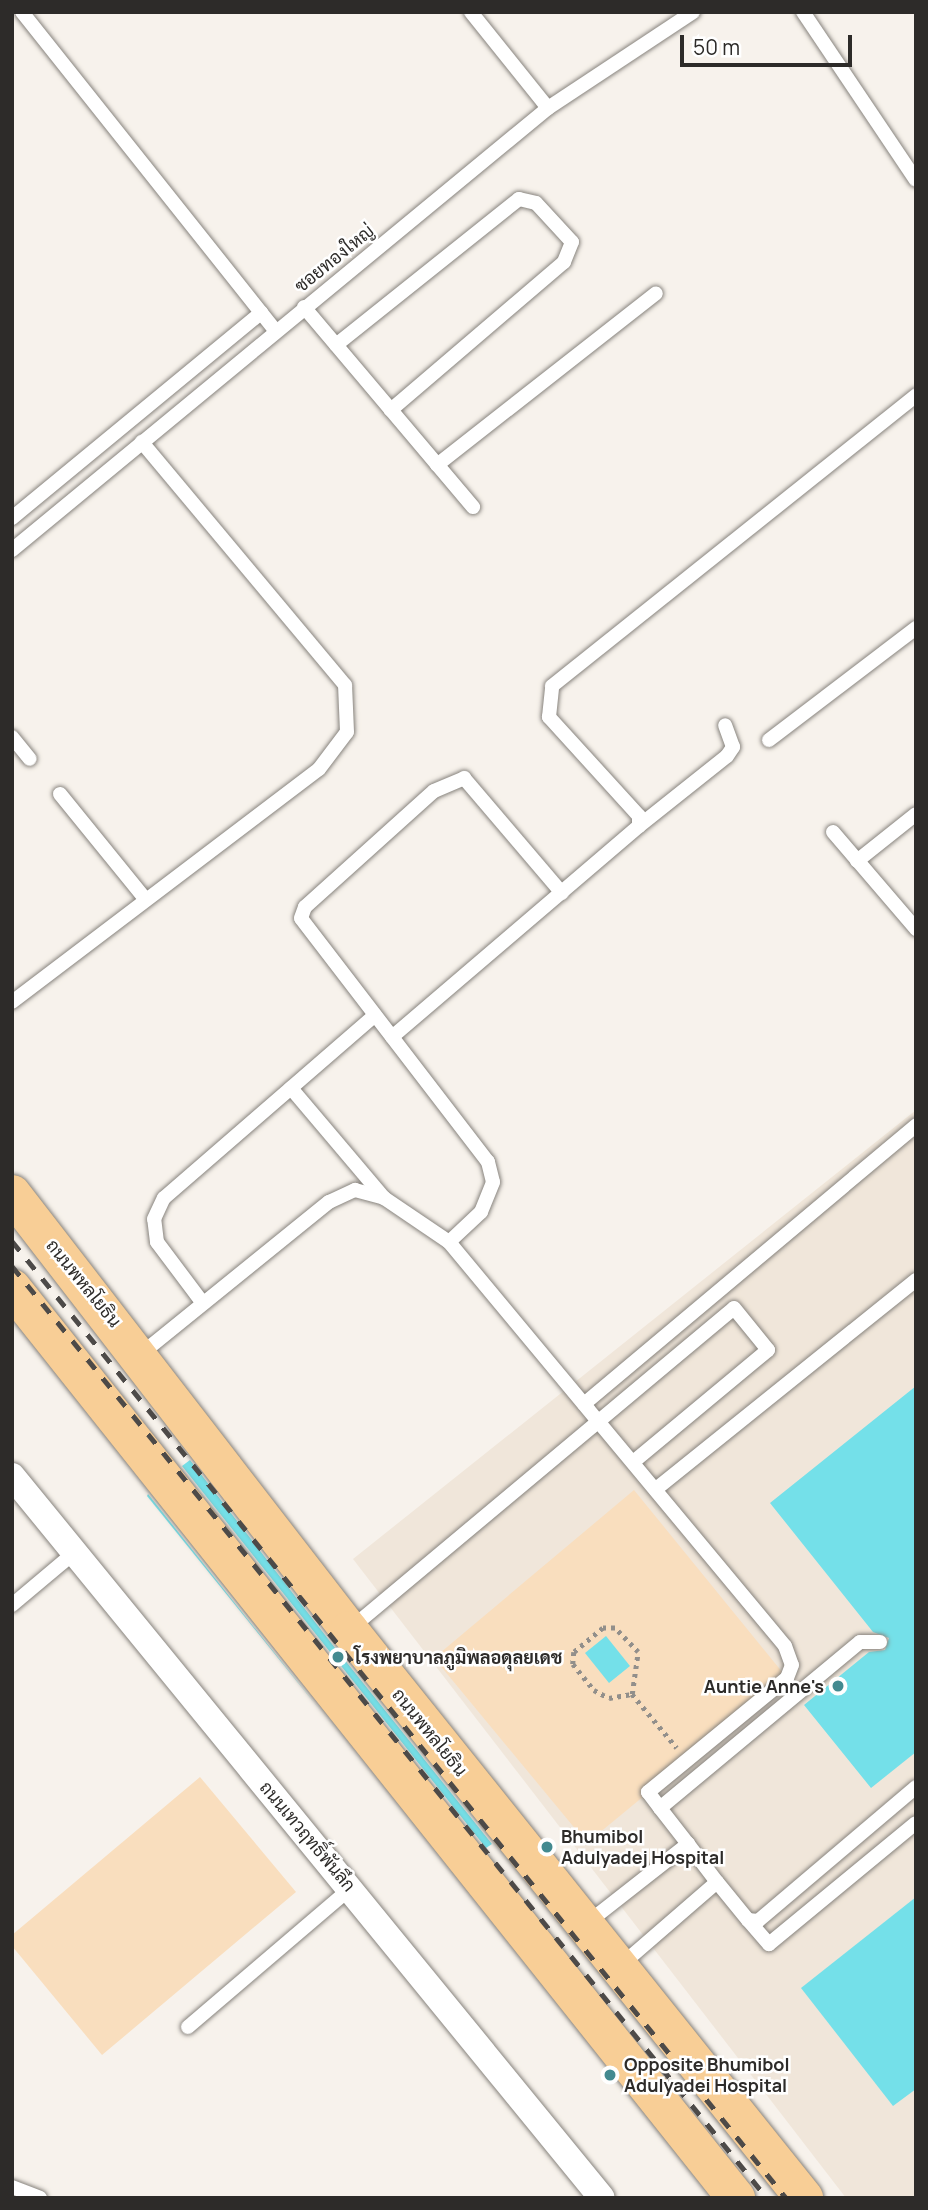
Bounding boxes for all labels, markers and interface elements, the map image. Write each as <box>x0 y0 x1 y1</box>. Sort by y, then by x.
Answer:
scale bar <box>683 21 855 65</box>
text: 50 m <box>693 33 740 61</box>
street label: ซอยทองใหญ่ <box>290 219 378 297</box>
street label: ถนนพหลโยธิน <box>42 1235 126 1331</box>
place label: โรงพยาบาลภูมิพลอดุลยเดช <box>354 1646 562 1668</box>
marker: โรงพยาบาลภูมิพลอดุลยเดช <box>328 1647 348 1667</box>
place label: Auntie Anne's <box>704 1675 824 1697</box>
marker: Auntie Anne's <box>830 1678 846 1694</box>
street label: ถนนพหลโยธิน <box>388 1684 472 1780</box>
street label: ถนนเทวฤทธิ์พันลึก <box>256 1776 360 1896</box>
place label: Bhumibol Adulyadej Hospital <box>561 1826 724 1868</box>
marker: Bhumibol Adulyadej Hospital <box>539 1839 555 1855</box>
place label: Opposite Bhumibol Adulyadei Hospital <box>624 2054 789 2096</box>
marker: Opposite Bhumibol Adulyadei Hospital <box>602 2067 618 2083</box>

